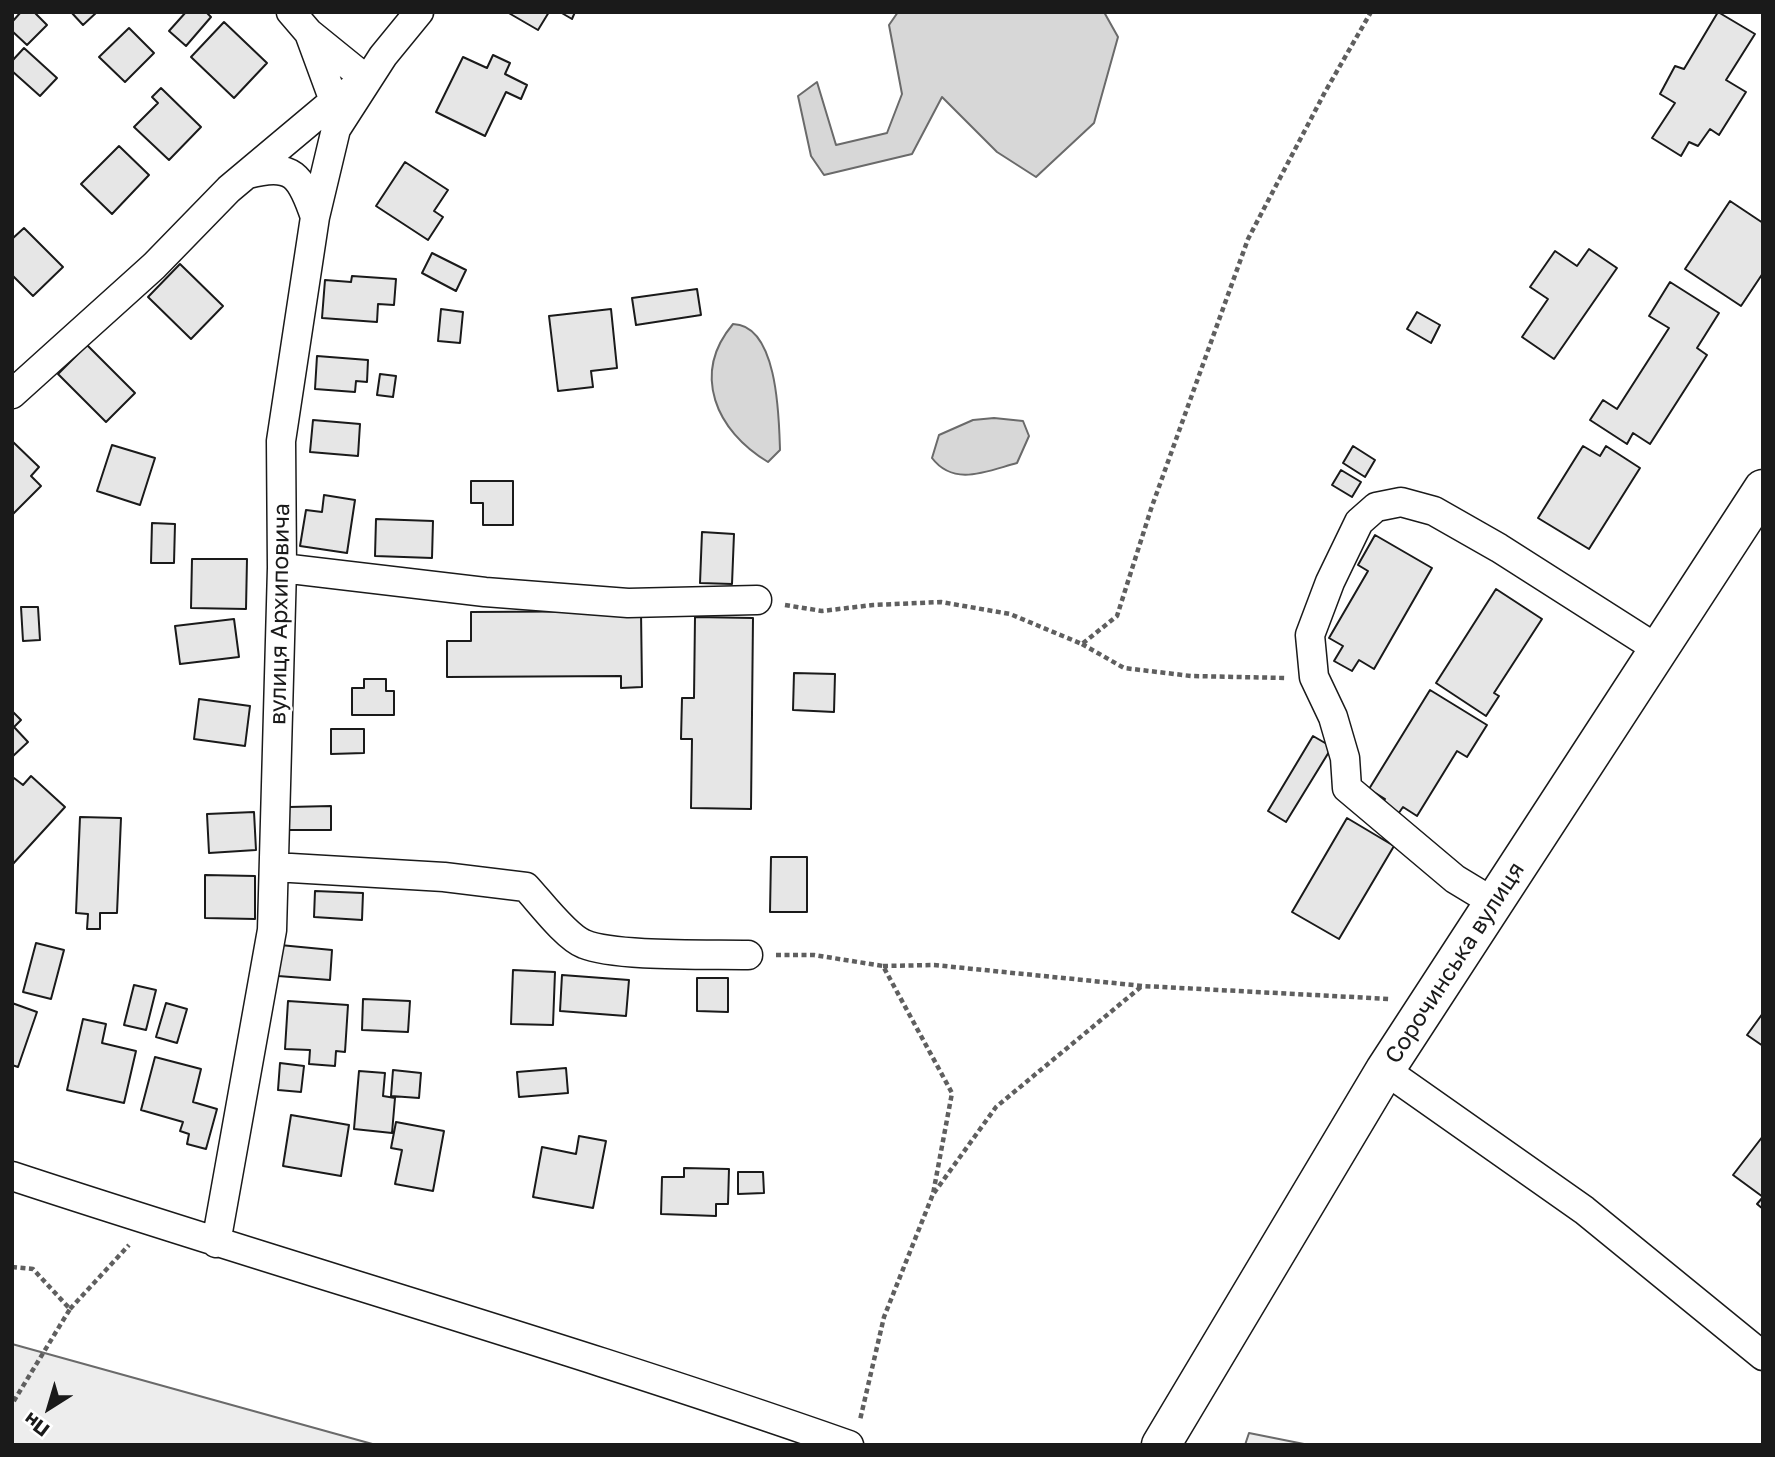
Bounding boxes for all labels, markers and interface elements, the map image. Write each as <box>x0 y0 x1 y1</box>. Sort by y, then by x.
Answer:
street label: вулиця Архиповича <box>264 503 296 725</box>
street label: Сорочинська вулиця <box>1380 857 1530 1069</box>
north arrow <box>14 1373 84 1443</box>
text: Пн <box>19 1408 53 1442</box>

